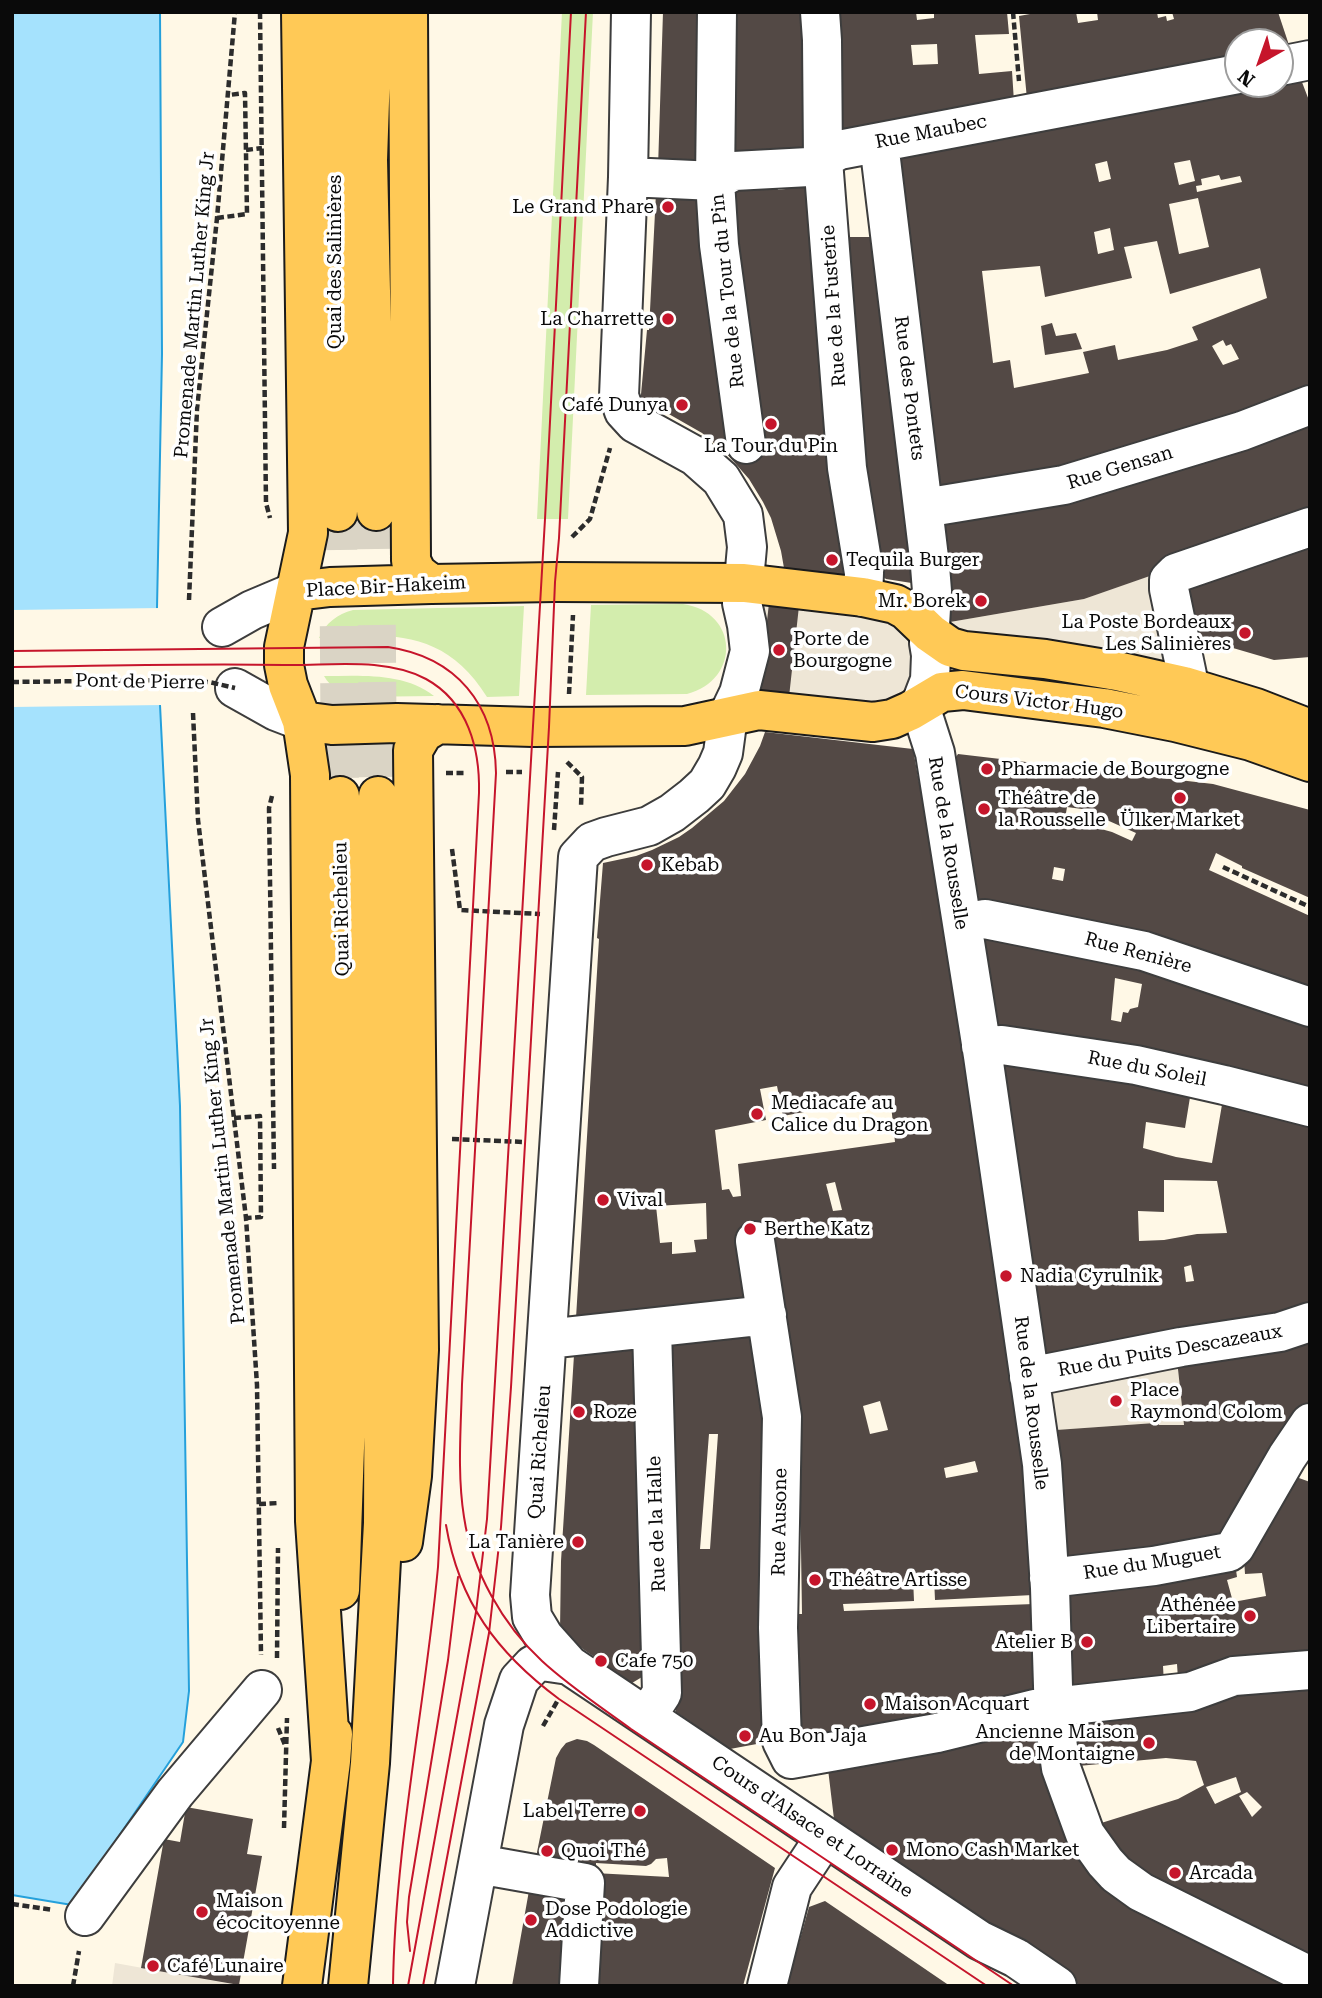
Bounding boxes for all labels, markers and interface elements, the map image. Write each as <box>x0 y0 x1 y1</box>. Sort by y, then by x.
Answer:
north arrow <box>1224 28 1294 98</box>
text: N <box>1233 64 1259 91</box>
street label: Rue Maubec <box>873 110 989 154</box>
street label: Promenade Martin Luther King Jr <box>170 151 220 459</box>
street label: Quai des Salinières <box>324 175 346 349</box>
street label: Rue de la Tour du Pin <box>706 193 750 389</box>
place label: Le Grand Phare <box>512 196 654 218</box>
marker: Le Grand Phare <box>660 199 676 215</box>
street label: Rue de la Fusterie <box>817 224 851 388</box>
place label: La Charrette <box>540 308 654 330</box>
marker: La Charrette <box>660 311 676 327</box>
street label: Rue des Pontets <box>889 314 929 462</box>
place label: Café Dunya <box>562 394 668 416</box>
marker: Café Dunya <box>674 397 690 413</box>
marker: La Tour du Pin <box>763 416 779 432</box>
place label: La Tour du Pin <box>704 435 838 457</box>
street label: Rue Gensan <box>1064 441 1176 495</box>
place label: Tequila Burger <box>846 549 979 571</box>
marker: Tequila Burger <box>824 552 840 568</box>
street label: Place Bir-Hakeim <box>305 571 467 603</box>
place label: Mr. Borek <box>878 590 967 612</box>
marker: Mr. Borek <box>973 593 989 609</box>
place label: La Poste Bordeaux Les Salinières <box>1062 611 1231 655</box>
marker: La Poste Bordeaux Les Salinières <box>1237 625 1253 641</box>
place label: Porte de Bourgogne <box>793 628 892 672</box>
marker: Porte de Bourgogne <box>771 642 787 658</box>
street label: Pont de Pierre <box>75 669 205 695</box>
street label: Cours Victor Hugo <box>953 680 1125 724</box>
street label: Rue de la Rousselle <box>923 755 973 931</box>
place label: Pharmacie de Bourgogne <box>1001 758 1229 780</box>
marker: Pharmacie de Bourgogne <box>979 761 995 777</box>
place label: Théâtre de la Rousselle <box>998 787 1106 831</box>
marker: Ülker Market <box>1172 790 1188 806</box>
marker: Théâtre de la Rousselle <box>976 801 992 817</box>
place label: Ülker Market <box>1120 809 1240 831</box>
street label: Quai Richelieu <box>329 841 355 977</box>
place label: Kebab <box>661 854 719 876</box>
marker: Kebab <box>639 857 655 873</box>
street label: Rue Renière <box>1082 928 1194 978</box>
street label: Promenade Martin Luther King Jr <box>196 1017 250 1325</box>
street label: Rue du Soleil <box>1086 1046 1208 1092</box>
place label: Mediacafe au Calice du Dragon <box>771 1092 928 1136</box>
marker: Mediacafe au Calice du Dragon <box>749 1106 765 1122</box>
place label: Vival <box>617 1189 663 1211</box>
marker: Vival <box>595 1192 611 1208</box>
place label: Berthe Katz <box>764 1218 870 1240</box>
marker: Berthe Katz <box>742 1221 758 1237</box>
place label: Nadia Cyrulnik <box>1020 1265 1159 1287</box>
marker: Nadia Cyrulnik <box>998 1268 1014 1284</box>
street label: Rue de la Rousselle <box>1009 1315 1053 1491</box>
street label: Rue du Puits Descazeaux <box>1056 1320 1284 1382</box>
place label: Place Raymond Colom <box>1130 1379 1283 1423</box>
street label: Quai Richelieu <box>524 1384 556 1520</box>
marker: Place Raymond Colom <box>1108 1393 1124 1409</box>
place label: Roze <box>593 1401 637 1423</box>
marker: Roze <box>571 1404 587 1420</box>
street label: Rue de la Halle <box>643 1455 671 1593</box>
street label: Rue Ausone <box>768 1468 792 1576</box>
place label: La Tanière <box>468 1531 564 1553</box>
marker: La Tanière <box>570 1534 586 1550</box>
street label: Rue du Muguet <box>1082 1541 1222 1585</box>
place label: Théâtre Artisse <box>829 1569 967 1591</box>
marker: Théâtre Artisse <box>807 1572 823 1588</box>
place label: Athénée Libertaire <box>1146 1594 1236 1638</box>
marker: Athénée Libertaire <box>1242 1608 1258 1624</box>
place label: Atelier B <box>995 1631 1073 1653</box>
marker: Atelier B <box>1079 1634 1095 1650</box>
place label: Cafe 750 <box>615 1650 693 1672</box>
marker: Cafe 750 <box>593 1653 609 1669</box>
place label: Maison Acquart <box>884 1693 1029 1715</box>
marker: Maison Acquart <box>862 1696 878 1712</box>
place label: Ancienne Maison de Montaigne <box>975 1721 1135 1765</box>
place label: Au Bon Jaja <box>759 1725 867 1747</box>
marker: Au Bon Jaja <box>737 1728 753 1744</box>
marker: Ancienne Maison de Montaigne <box>1141 1735 1157 1751</box>
street label: Cours d'Alsace et Lorraine <box>707 1751 917 1903</box>
place label: Label Terre <box>523 1800 626 1822</box>
marker: Label Terre <box>632 1803 648 1819</box>
place label: Mono Cash Market <box>906 1839 1079 1861</box>
place label: Quoi Thé <box>561 1840 646 1862</box>
marker: Mono Cash Market <box>884 1842 900 1858</box>
marker: Quoi Thé <box>539 1843 555 1859</box>
place label: Arcada <box>1189 1862 1253 1884</box>
marker: Arcada <box>1167 1865 1183 1881</box>
place label: Maison écocitoyenne <box>216 1890 340 1934</box>
place label: Dose Podologie Addictive <box>545 1898 688 1942</box>
marker: Maison écocitoyenne <box>194 1904 210 1920</box>
marker: Dose Podologie Addictive <box>523 1912 539 1928</box>
place label: Café Lunaire <box>167 1955 284 1977</box>
marker: Café Lunaire <box>145 1958 161 1974</box>

